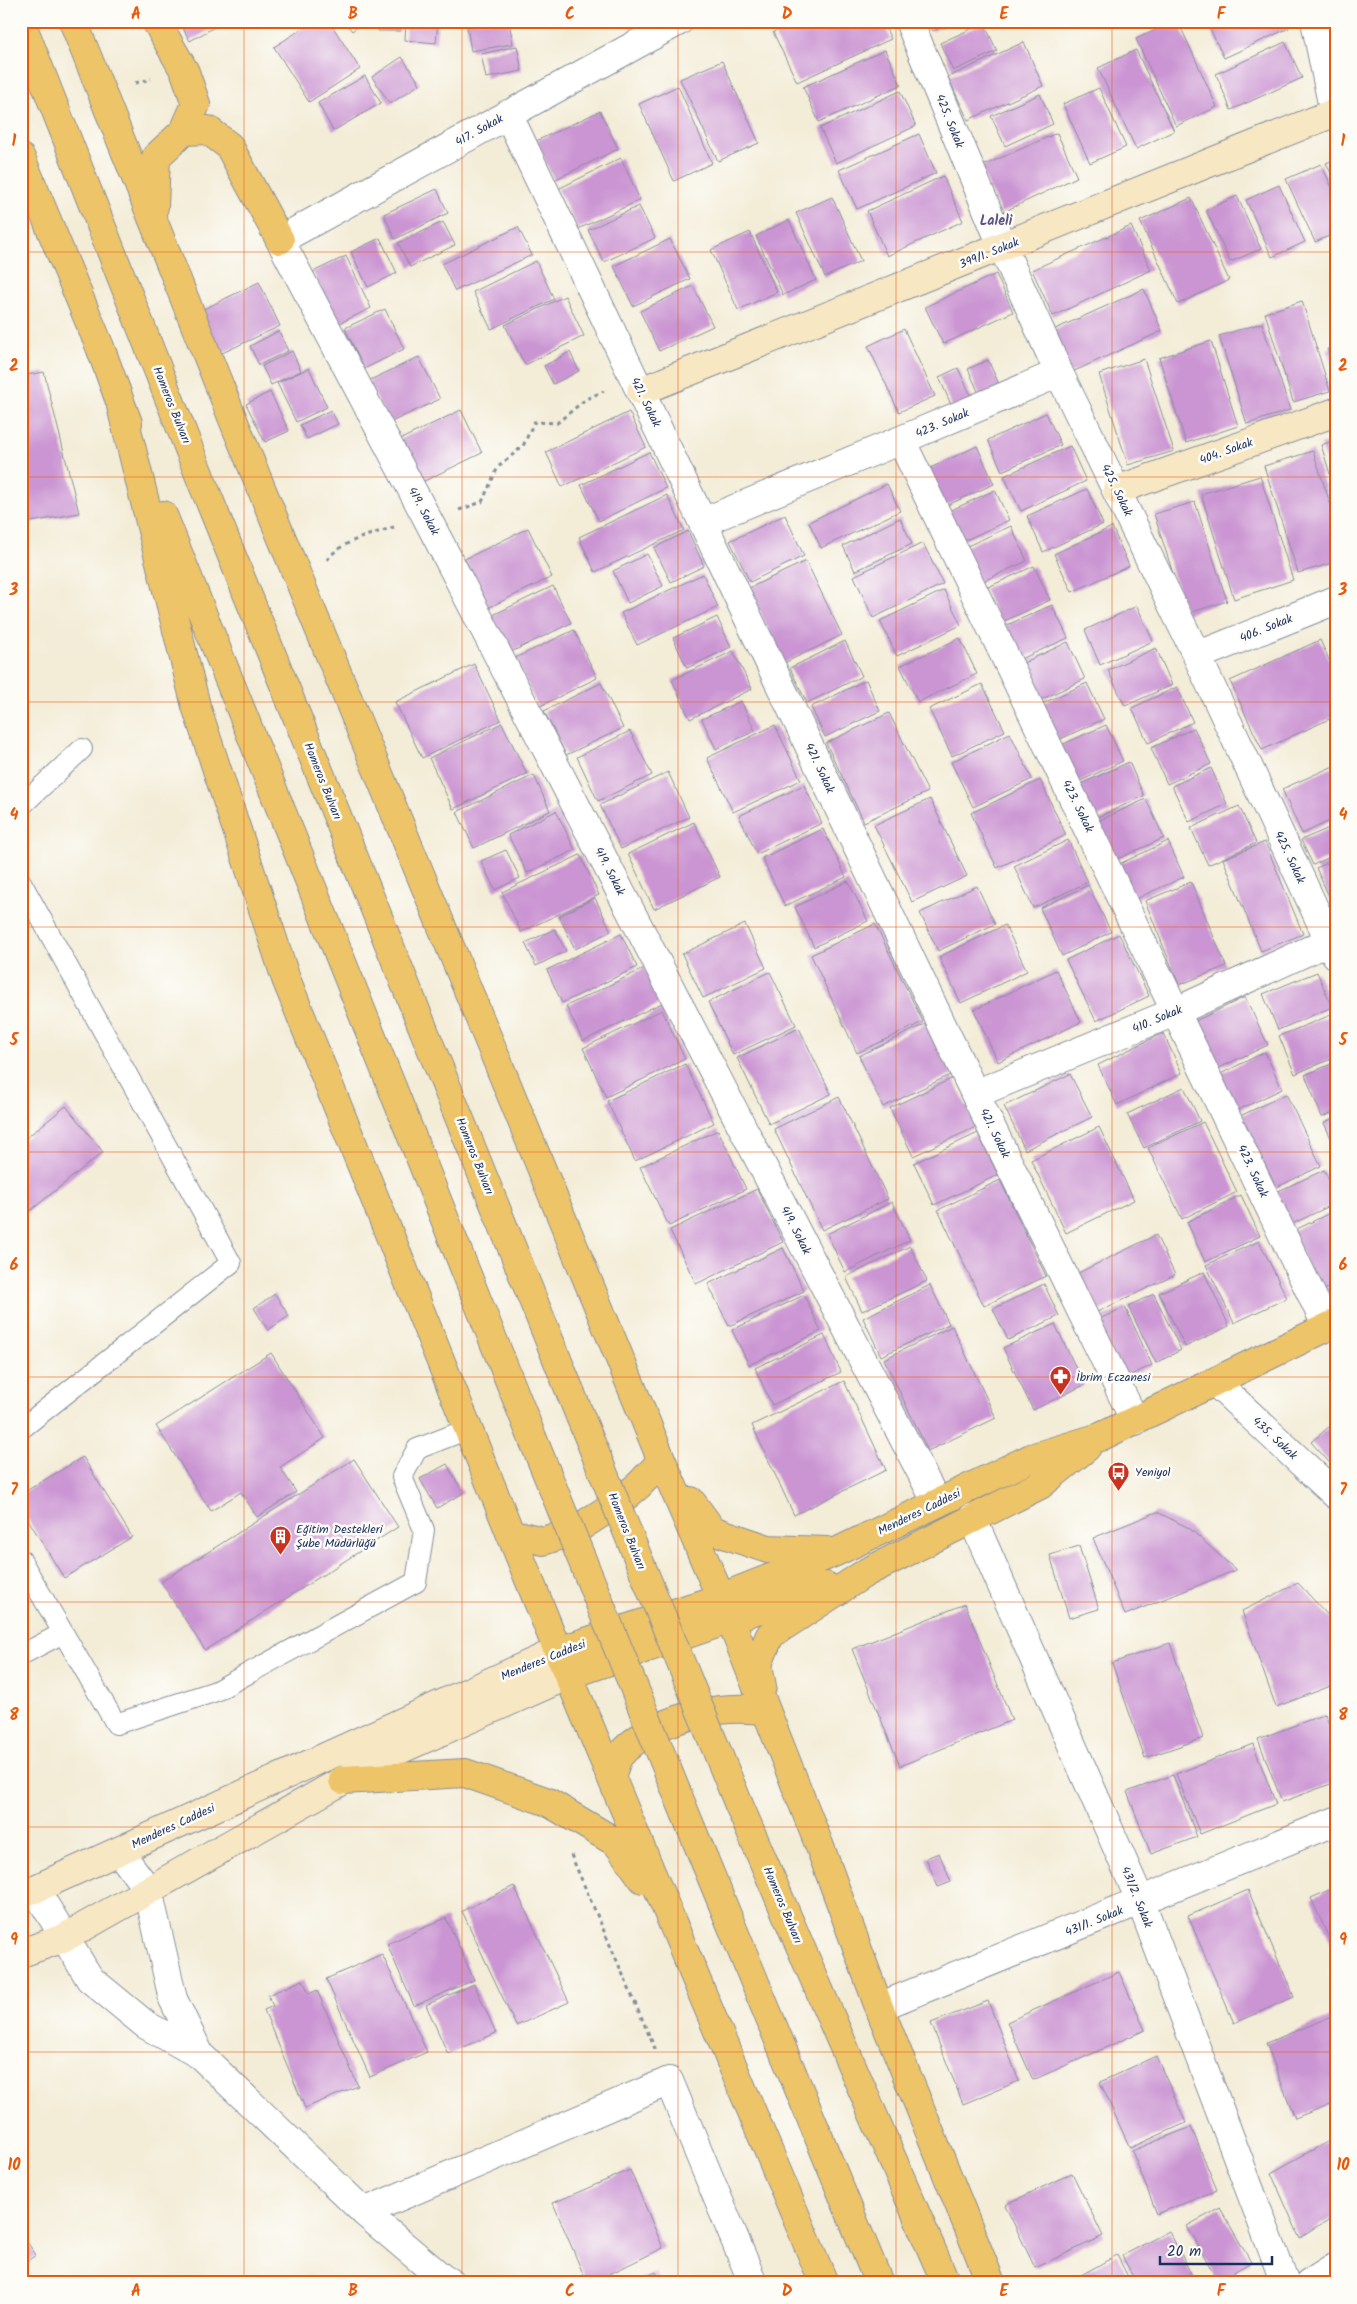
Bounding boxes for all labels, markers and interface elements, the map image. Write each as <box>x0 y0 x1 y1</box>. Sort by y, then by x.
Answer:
text: A <box>131 2 141 27</box>
text: B <box>348 2 358 27</box>
text: C <box>565 2 575 27</box>
text: D <box>782 2 793 27</box>
text: E <box>1000 2 1010 27</box>
text: F <box>1217 2 1227 27</box>
street label: 425. Sokak <box>930 91 969 151</box>
street label: 417. Sokak <box>452 109 507 151</box>
text: 1 <box>12 129 17 154</box>
text: 1 <box>1341 129 1346 154</box>
district label: Laleli <box>980 210 1013 232</box>
street label: 399/1. Sokak <box>956 233 1022 274</box>
text: 2 <box>9 354 19 379</box>
text: 2 <box>1338 354 1348 379</box>
street label: Homeros Bulvarı <box>147 364 196 447</box>
street label: 421. Sokak <box>625 374 666 431</box>
street label: 423. Sokak <box>912 403 972 443</box>
street label: 404. Sokak <box>1197 433 1256 470</box>
street label: 425. Sokak <box>1096 461 1138 520</box>
street label: 419. Sokak <box>403 484 444 539</box>
text: 3 <box>9 578 19 603</box>
text: 3 <box>1338 578 1348 603</box>
street label: 406. Sokak <box>1237 609 1296 648</box>
street label: Homeros Bulvarı <box>298 740 347 823</box>
street label: 421. Sokak <box>800 740 840 797</box>
street label: 423. Sokak <box>1057 777 1099 836</box>
text: 4 <box>10 803 19 828</box>
text: 4 <box>1339 803 1348 828</box>
street label: 425. Sokak <box>1269 828 1310 887</box>
street label: 419. Sokak <box>589 843 630 899</box>
street label: 410. Sokak <box>1129 1000 1186 1039</box>
text: 5 <box>9 1028 20 1053</box>
text: 5 <box>1338 1028 1349 1053</box>
street label: 421. Sokak <box>974 1105 1015 1162</box>
street label: Homeros Bulvarı <box>450 1115 499 1198</box>
street label: 423. Sokak <box>1232 1141 1273 1201</box>
street label: 419. Sokak <box>775 1202 816 1258</box>
text: 6 <box>10 1253 19 1278</box>
text: 6 <box>1339 1253 1348 1278</box>
pharmacy icon: İbrim Eczanesi <box>1048 1365 1072 1396</box>
place label: İbrim Eczanesi <box>1076 1368 1151 1387</box>
street label: 435. Sokak <box>1248 1412 1302 1465</box>
bus stop icon: Yeniyol <box>1107 1460 1131 1491</box>
place label: Yeniyol <box>1135 1463 1171 1482</box>
text: 7 <box>10 1478 18 1503</box>
text: 7 <box>1339 1478 1347 1503</box>
street label: Menderes Caddesi <box>875 1484 965 1541</box>
street label: Homeros Bulvarı <box>602 1490 651 1573</box>
place label: Eğitim Destekleri Şube Müdürlüğü <box>296 1520 384 1553</box>
building icon: Eğitim Destekleri Şube Müdürlüğü <box>268 1524 292 1555</box>
street label: Menderes Caddesi <box>498 1634 590 1686</box>
text: 8 <box>9 1703 19 1728</box>
text: 8 <box>1338 1703 1348 1728</box>
street label: Menderes Caddesi <box>128 1798 219 1854</box>
street label: Homeros Bulvarı <box>758 1864 807 1947</box>
street label: 431/2. Sokak <box>1116 1864 1158 1931</box>
street label: 431/1. Sokak <box>1062 1901 1127 1942</box>
text: 9 <box>10 1928 18 1953</box>
text: 9 <box>1339 1928 1347 1953</box>
text: 10 <box>7 2153 21 2178</box>
text: 10 <box>1336 2153 1350 2178</box>
scale bar <box>1160 2234 1272 2266</box>
text: 20 m <box>1167 2240 1201 2264</box>
text: A <box>131 2279 141 2304</box>
text: B <box>348 2279 358 2304</box>
text: C <box>565 2279 575 2304</box>
text: D <box>782 2279 793 2304</box>
text: E <box>1000 2279 1010 2304</box>
text: F <box>1217 2279 1227 2304</box>

